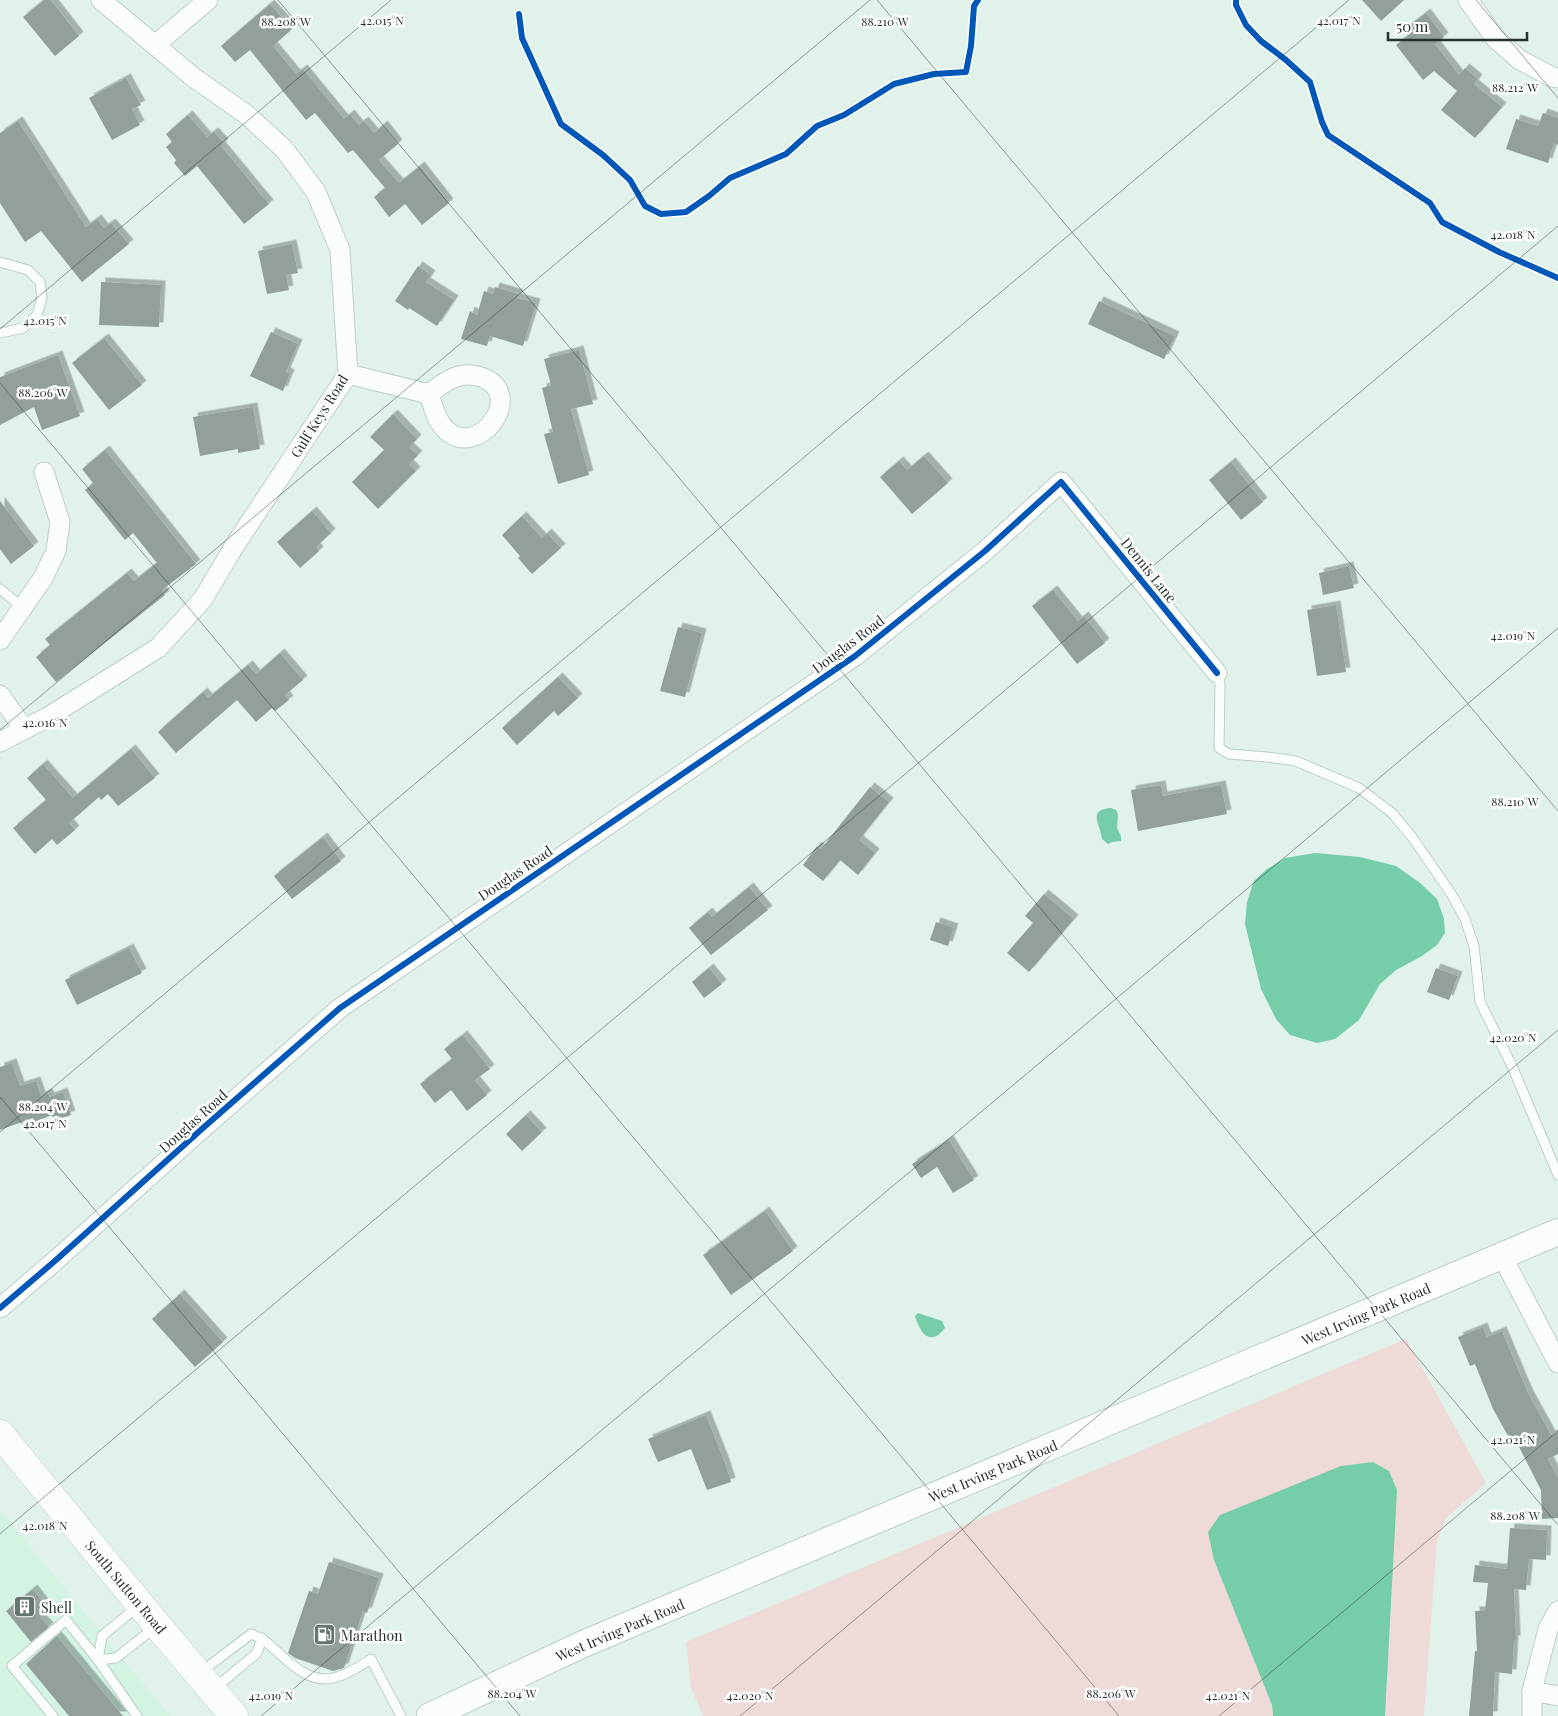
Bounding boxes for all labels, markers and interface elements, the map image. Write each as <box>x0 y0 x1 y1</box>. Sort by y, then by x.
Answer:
scale bar <box>1388 10 1527 42</box>
text: 42.015°N <box>360 12 404 28</box>
text: 42.017°N <box>1317 12 1361 28</box>
text: 88.208°W <box>261 13 311 29</box>
text: 88.210°W <box>861 13 909 29</box>
text: 50 m <box>1396 16 1429 36</box>
text: 88.212°W <box>1492 79 1538 95</box>
text: 42.018°N <box>1490 226 1536 242</box>
text: 42.015°N <box>23 312 67 328</box>
street label: Gulf Keys Road <box>286 371 352 461</box>
text: 88.206°W <box>18 384 68 400</box>
street label: Dennis Lane <box>1117 534 1181 606</box>
street label: Douglas Road <box>808 611 888 677</box>
text: 42.019°N <box>1491 627 1536 643</box>
text: 42.016°N <box>23 714 68 730</box>
text: 88.210°W <box>1491 793 1539 809</box>
street label: Douglas Road <box>474 841 556 905</box>
text: 42.020°N <box>1490 1029 1537 1045</box>
street label: Douglas Road <box>155 1085 231 1157</box>
text: 88.204°W <box>19 1098 68 1114</box>
text: 42.017°N <box>23 1115 67 1131</box>
street label: West Irving Park Road <box>1298 1278 1433 1350</box>
text: 42.021°N <box>1491 1431 1536 1447</box>
street label: West Irving Park Road <box>925 1435 1060 1507</box>
text: 88.208°W <box>1490 1507 1540 1523</box>
text: 42.018°N <box>22 1517 68 1533</box>
street label: South Sutton Road <box>81 1536 171 1638</box>
street label: West Irving Park Road <box>552 1594 687 1666</box>
building icon: Shell <box>13 1595 37 1619</box>
place label: Shell <box>41 1598 72 1617</box>
fuel station icon: Marathon <box>313 1623 337 1647</box>
place label: Marathon <box>341 1626 403 1645</box>
text: 88.204°W <box>488 1685 537 1701</box>
text: 88.206°W <box>1086 1685 1136 1701</box>
text: 42.019°N <box>249 1687 294 1703</box>
text: 42.020°N <box>727 1687 774 1703</box>
text: 42.021°N <box>1206 1687 1251 1703</box>

